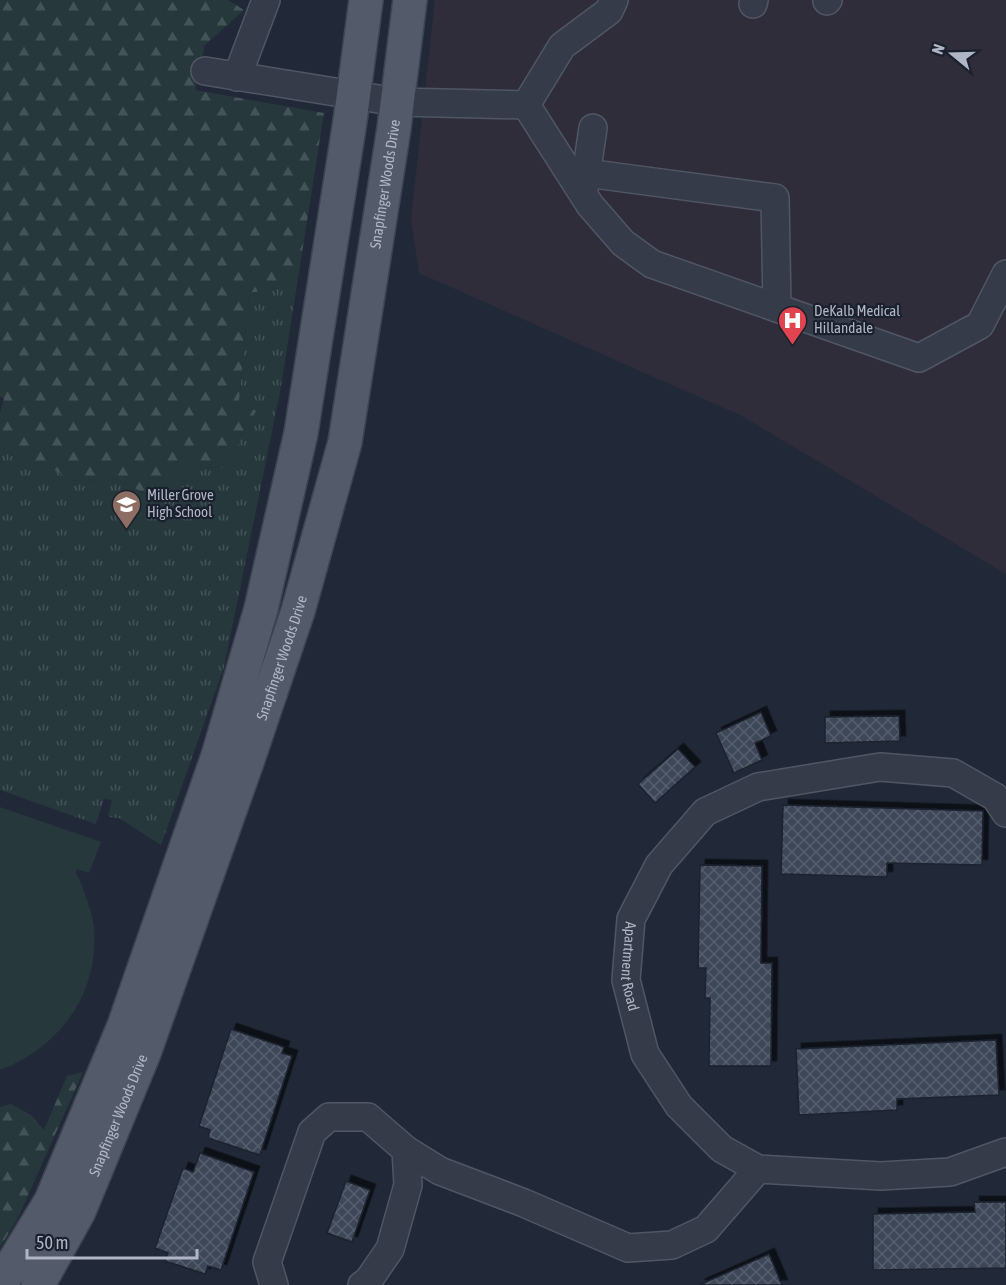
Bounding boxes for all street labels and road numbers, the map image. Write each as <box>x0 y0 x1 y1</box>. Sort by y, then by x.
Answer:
street label: Snapfinger Woods Drive <box>366 118 403 250</box>
street label: Snapfinger Woods Drive <box>253 593 310 722</box>
street label: Apartment Road <box>618 921 643 1013</box>
street label: Snapfinger Woods Drive <box>85 1052 151 1179</box>

